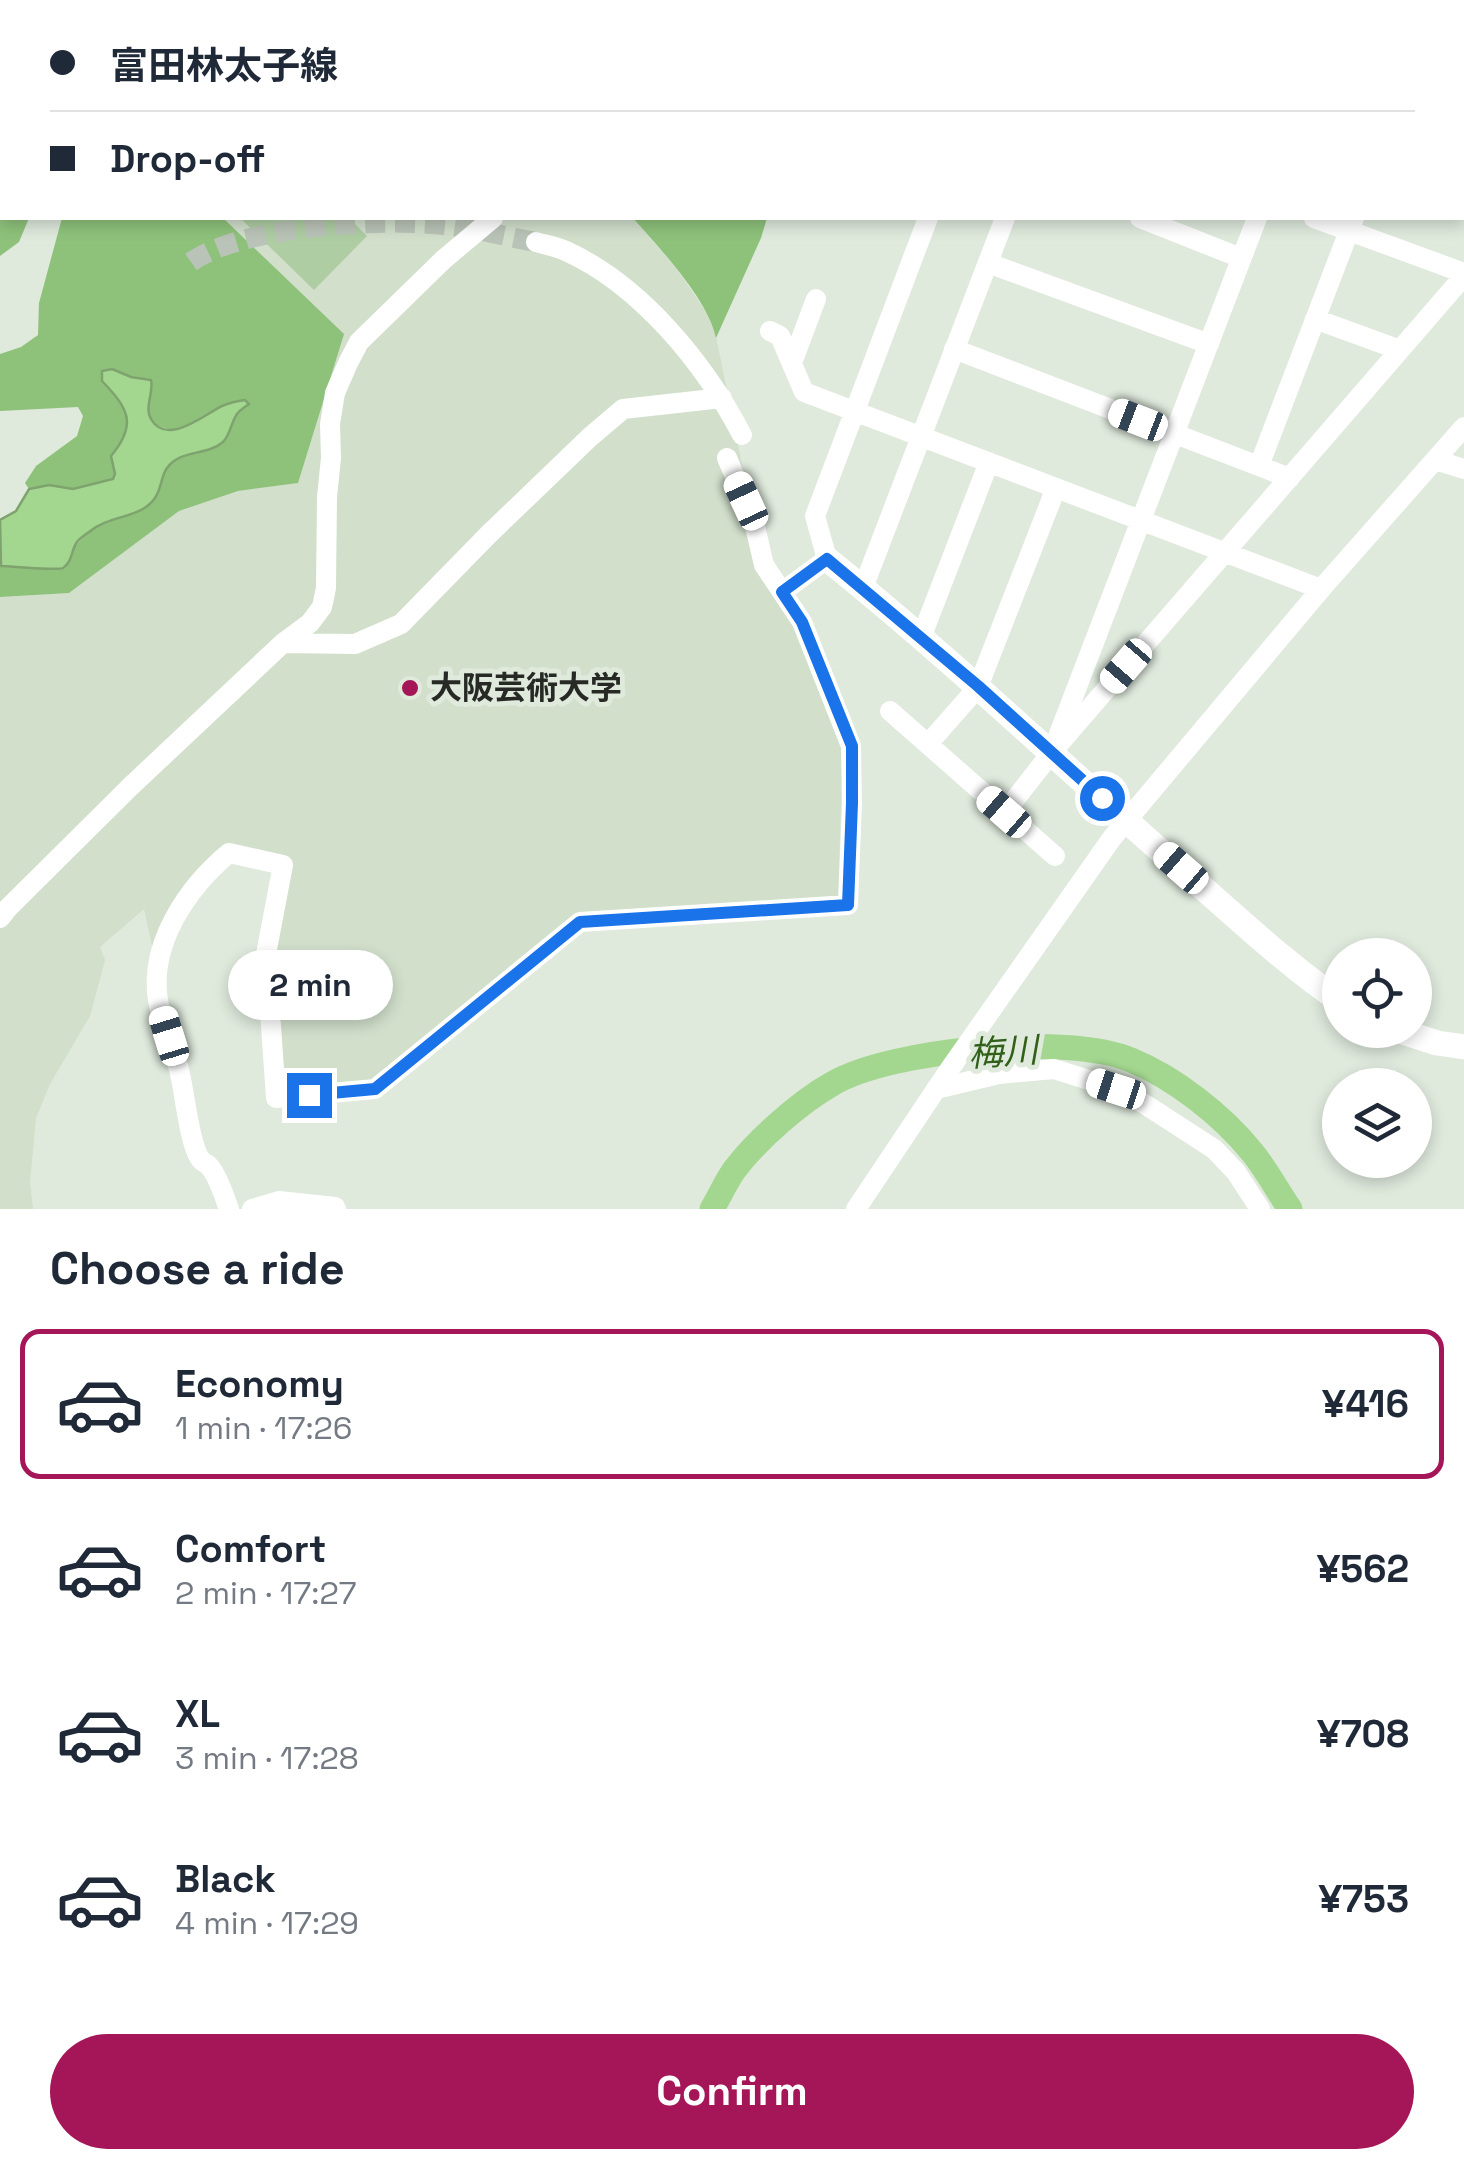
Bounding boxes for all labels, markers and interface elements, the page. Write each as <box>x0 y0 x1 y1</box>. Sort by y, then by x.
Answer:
text: 富田林太子線 <box>110 42 338 90</box>
text: Drop-off <box>110 135 265 183</box>
car <box>1105 395 1171 445</box>
car <box>720 467 772 535</box>
car <box>1095 634 1157 698</box>
place label: 大阪芸術大学 <box>430 668 622 708</box>
marker: 大阪芸術大学 <box>399 677 421 699</box>
route start <box>1080 776 1125 821</box>
car <box>972 781 1036 843</box>
car <box>1149 837 1213 899</box>
map controls <box>1322 938 1432 1178</box>
button: locate <box>1322 938 1432 1048</box>
callout: 2 min <box>226 950 392 1020</box>
text: 2 min <box>269 965 352 1005</box>
car <box>146 1003 192 1069</box>
water label: 梅川 <box>967 1027 1043 1076</box>
car <box>1083 1065 1149 1113</box>
button: layers <box>1322 1068 1432 1178</box>
route end <box>287 1073 332 1118</box>
text: Choose a ride <box>50 1240 345 1297</box>
icon: car <box>55 1359 145 1449</box>
text: Economy <box>175 1360 344 1408</box>
text: ¥416 <box>1322 1380 1409 1428</box>
text: 1 min · 17:26 <box>175 1408 352 1448</box>
icon: car <box>55 1524 145 1614</box>
text: Comfort <box>175 1525 326 1573</box>
text: ¥562 <box>1317 1545 1409 1593</box>
text: 2 min · 17:27 <box>175 1573 357 1613</box>
icon: car <box>55 1689 145 1779</box>
text: XL <box>175 1690 220 1738</box>
text: ¥708 <box>1317 1710 1409 1758</box>
text: 3 min · 17:28 <box>175 1738 359 1778</box>
icon: car <box>55 1854 145 1944</box>
text: Black <box>175 1855 276 1903</box>
text: ¥753 <box>1318 1875 1409 1923</box>
text: 4 min · 17:29 <box>175 1903 359 1943</box>
button: Confirm <box>50 2034 1414 2149</box>

